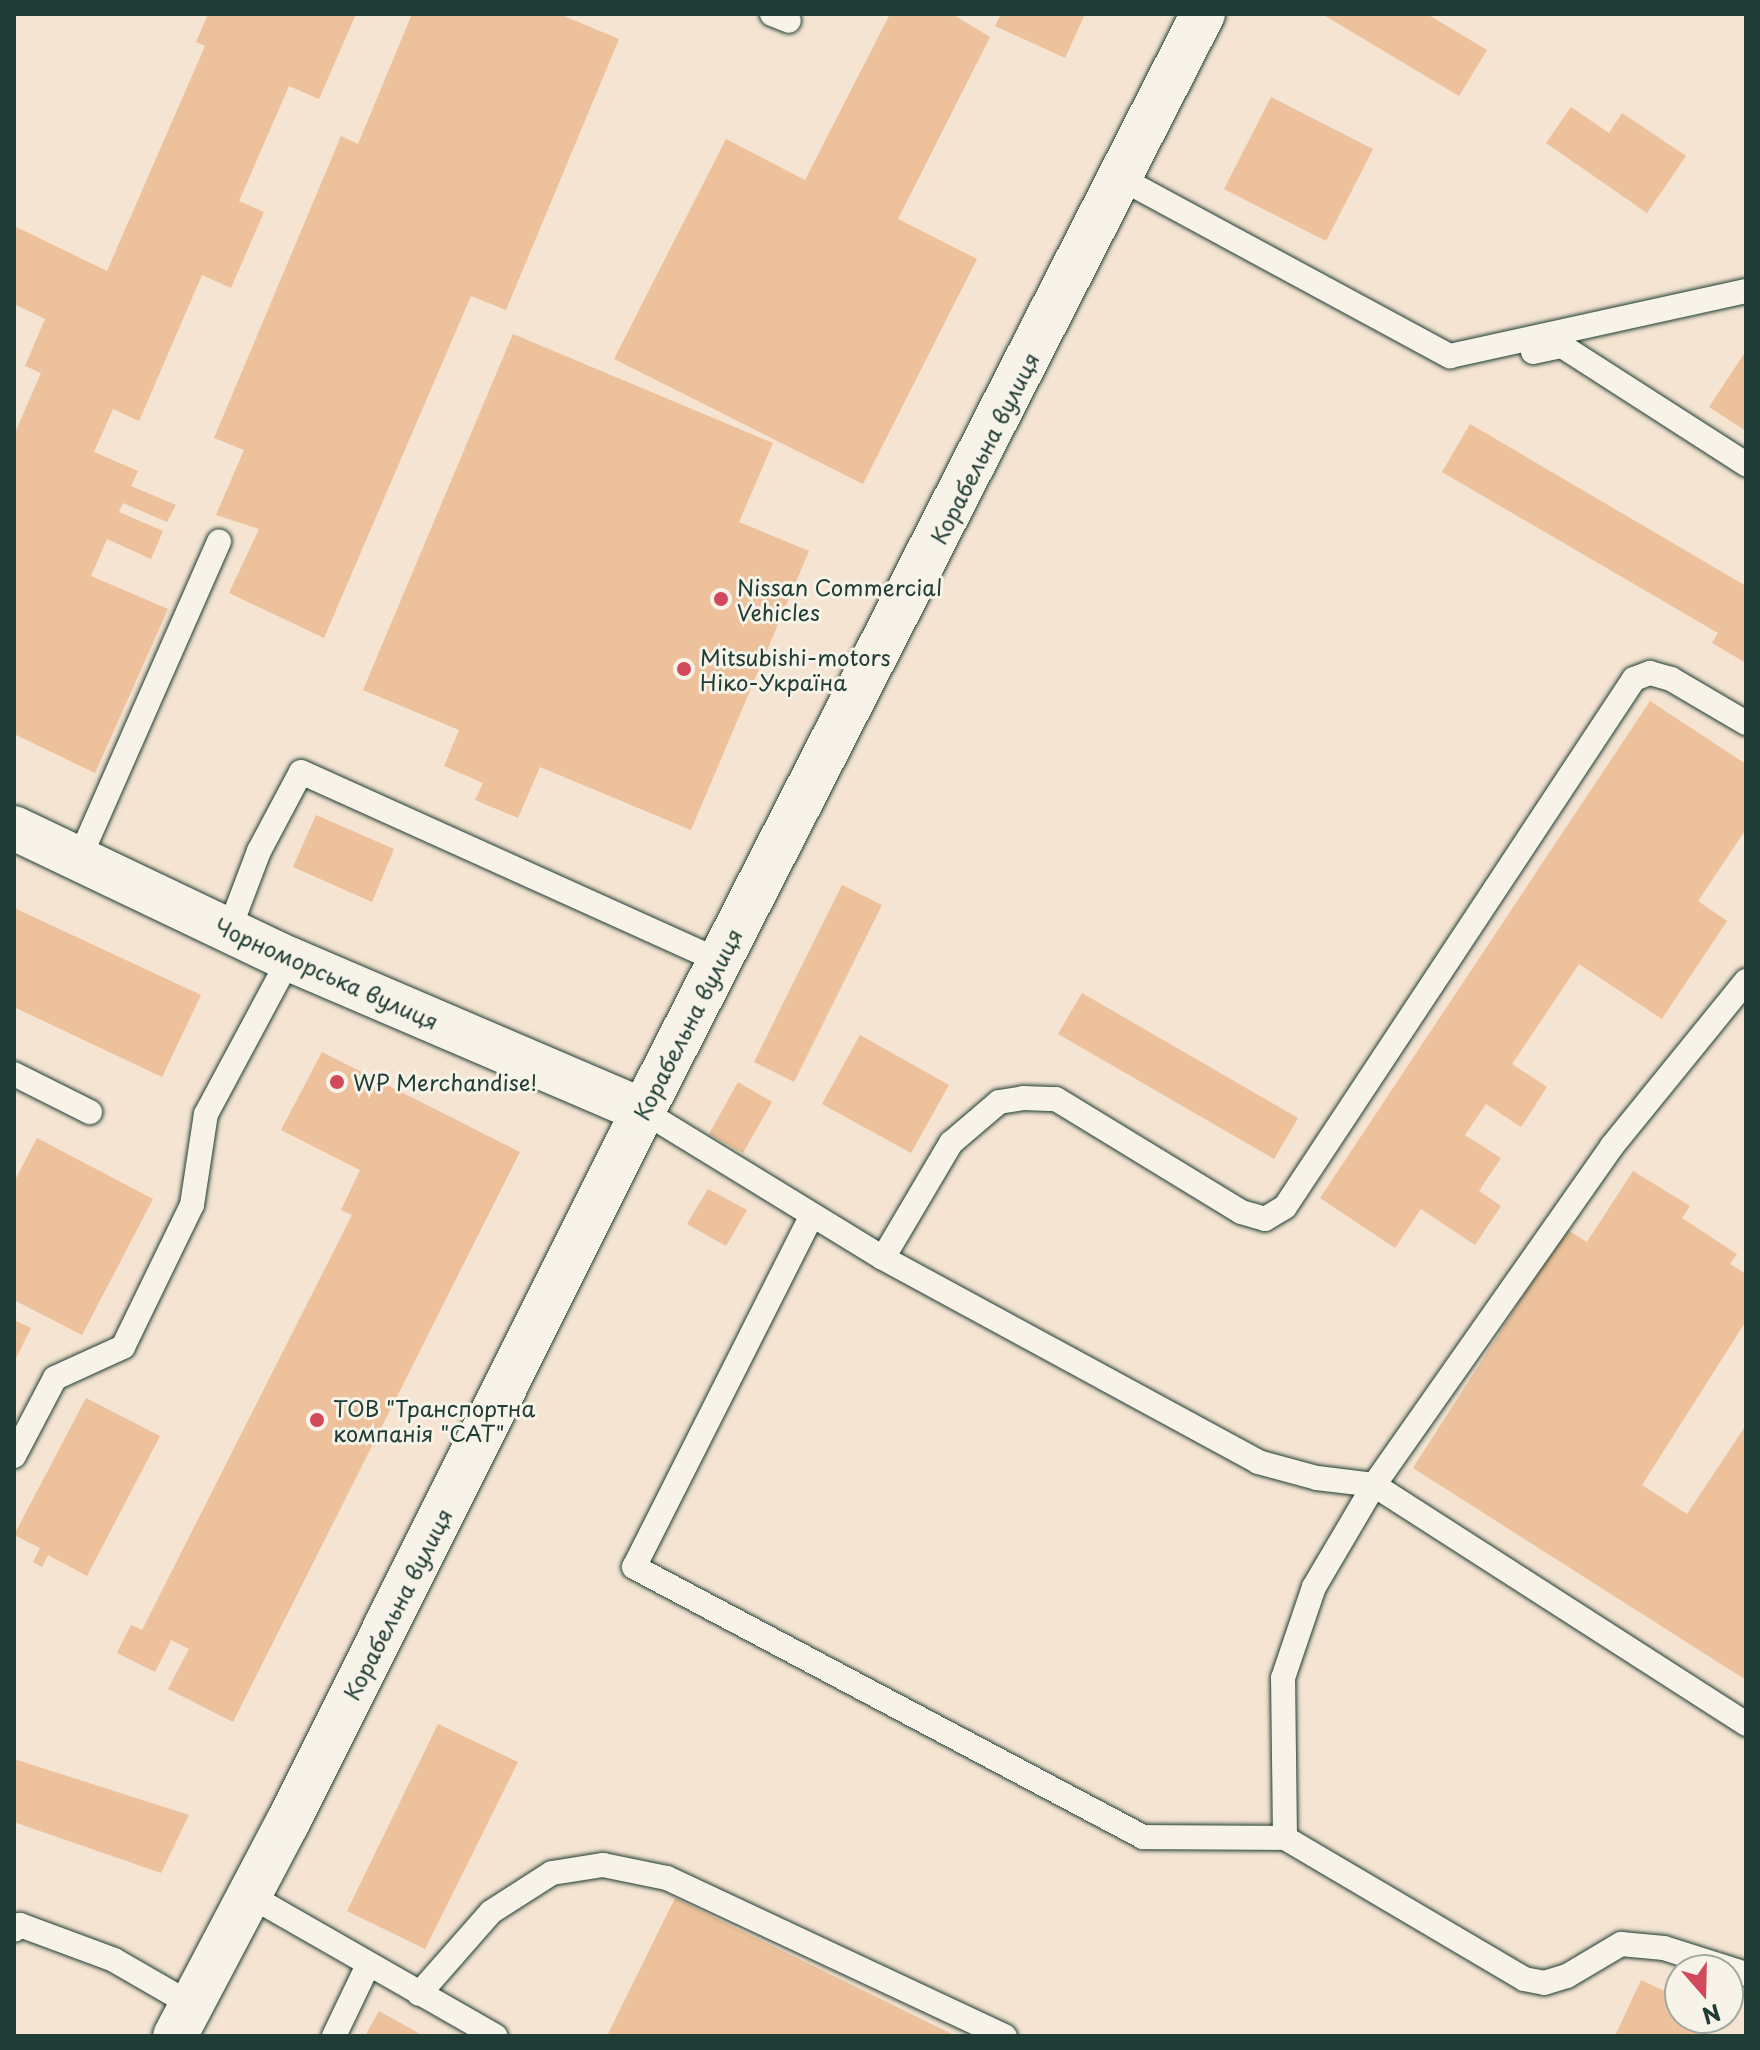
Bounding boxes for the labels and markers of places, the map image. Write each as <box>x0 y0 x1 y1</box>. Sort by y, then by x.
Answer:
place label: Nissan Commercial Vehicles <box>737 573 942 624</box>
marker: Nissan Commercial Vehicles <box>712 590 730 608</box>
place label: Mitsubishi-motors Ніко-Україна <box>700 643 891 694</box>
marker: Mitsubishi-motors Ніко-Україна <box>675 660 693 678</box>
place label: WP Merchandise! <box>353 1069 537 1095</box>
marker: WP Merchandise! <box>328 1073 346 1091</box>
place label: ТОВ "Транспортна компанія "САТ" <box>333 1394 536 1446</box>
marker: ТОВ "Транспортна компанія "САТ" <box>308 1411 326 1429</box>

